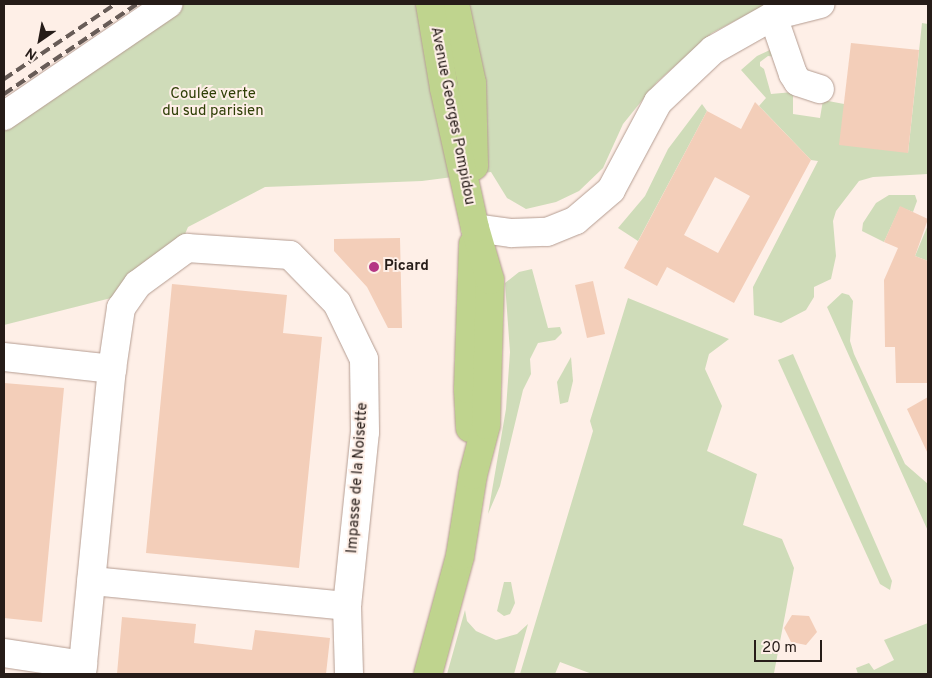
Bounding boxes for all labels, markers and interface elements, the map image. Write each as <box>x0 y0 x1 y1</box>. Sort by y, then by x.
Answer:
north arrow <box>15 15 65 65</box>
street label: Avenue Georges Pompidou <box>426 25 478 207</box>
text: N <box>23 43 40 63</box>
park label: Coulée verte du sud parisien <box>162 85 264 120</box>
place label: Picard <box>384 258 429 276</box>
marker: Picard <box>368 261 380 273</box>
street label: Impasse de la Noisette <box>344 402 372 554</box>
scale bar <box>757 630 824 662</box>
text: 20 m <box>762 639 797 658</box>

